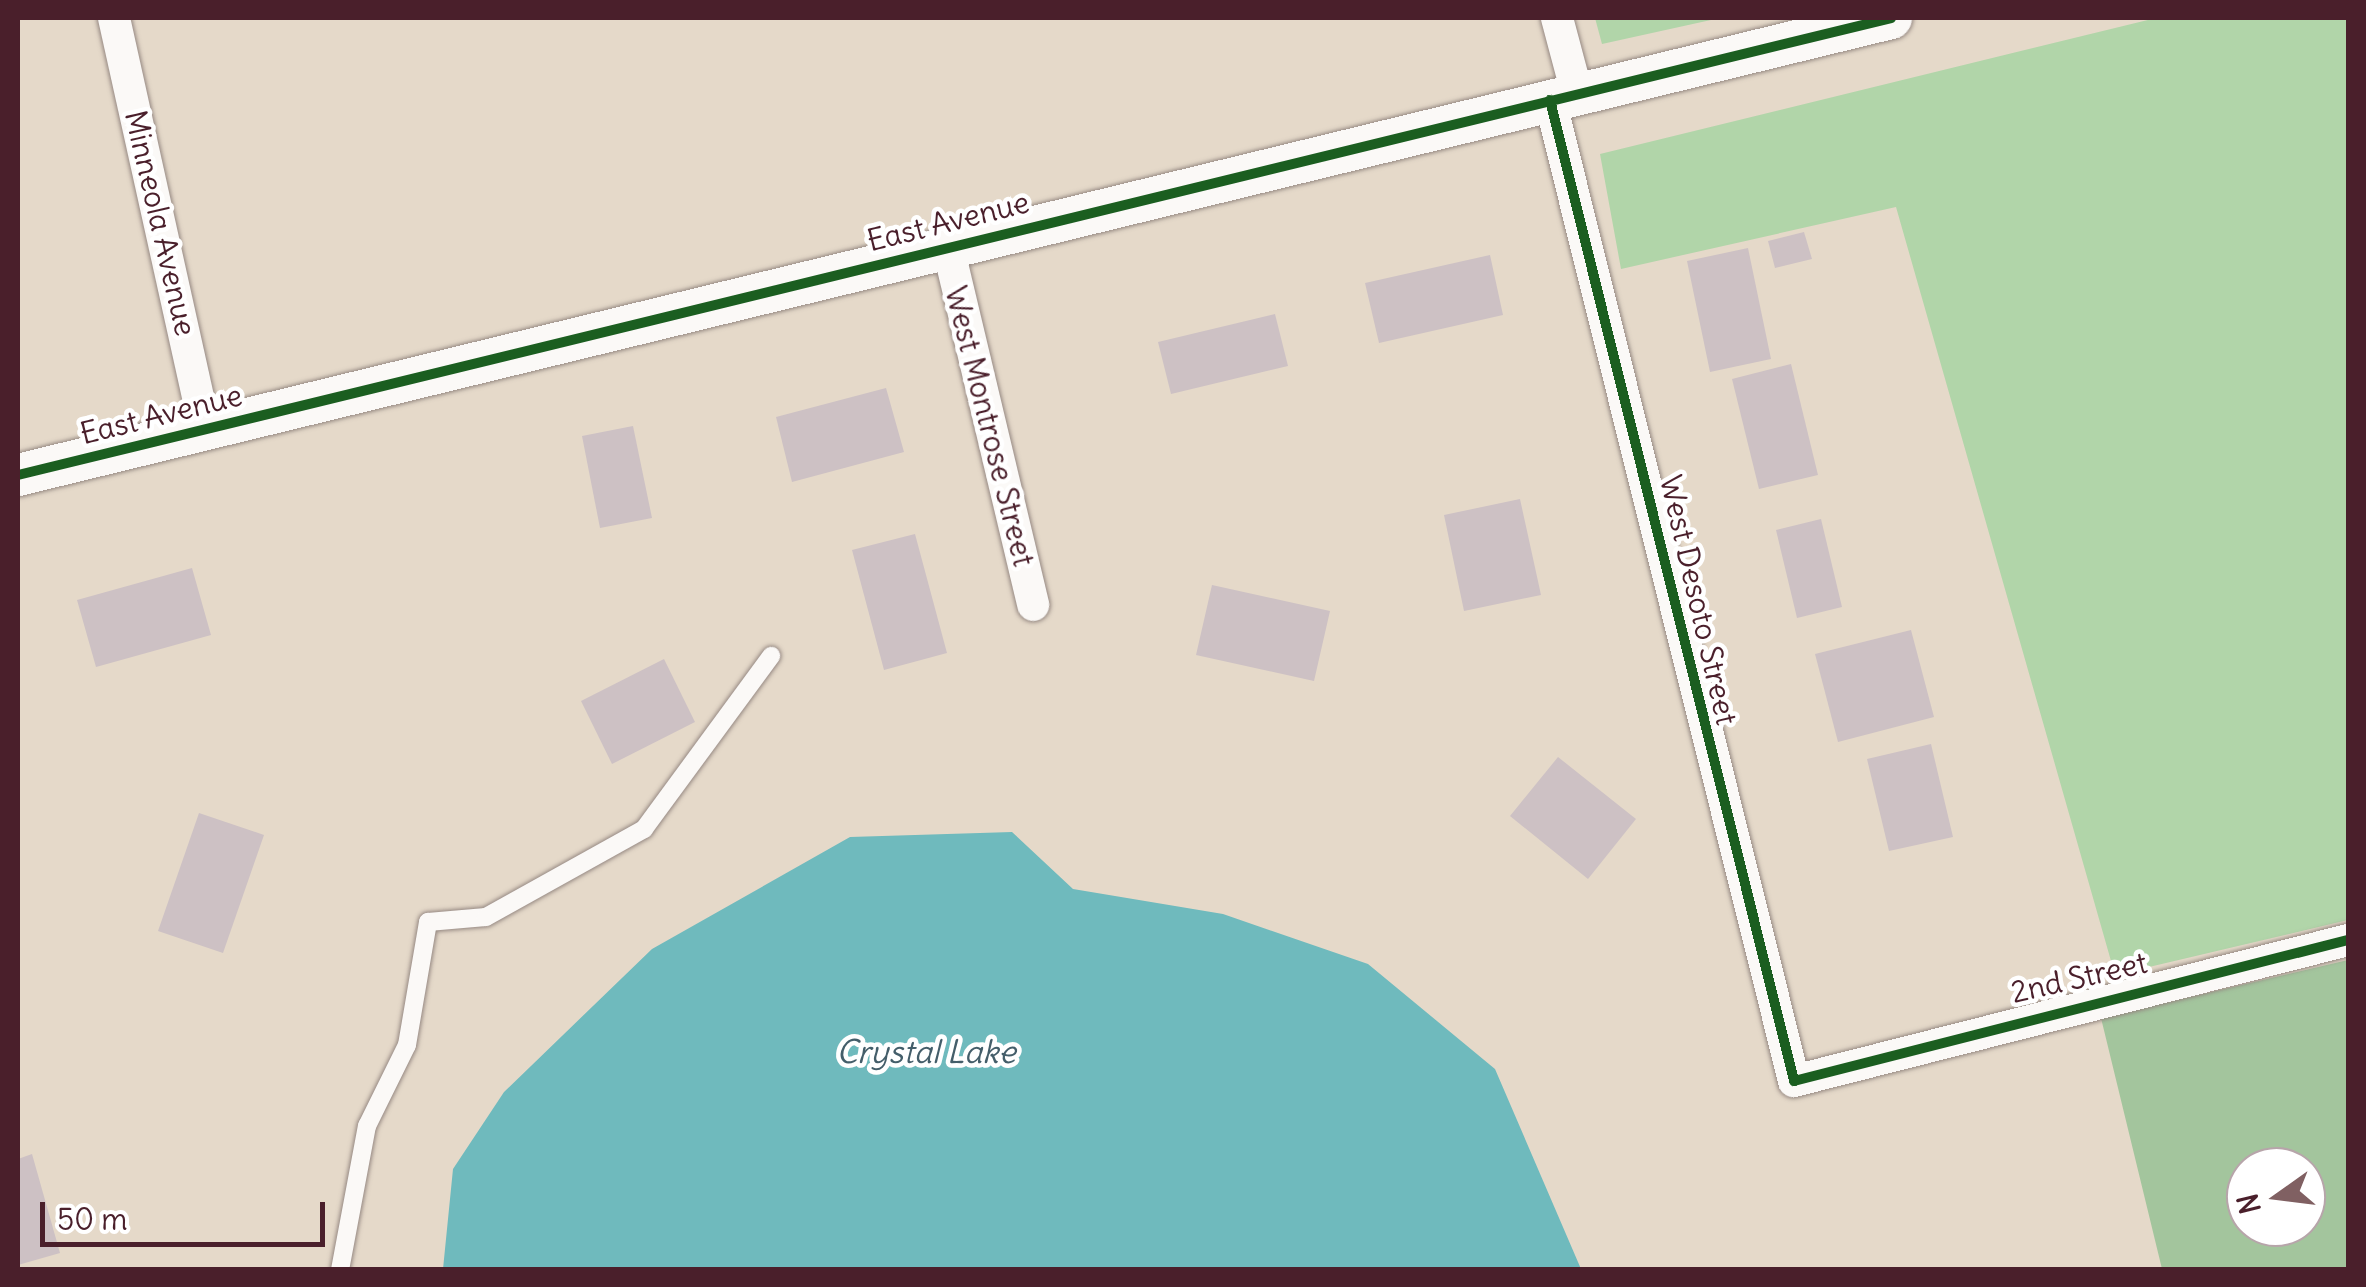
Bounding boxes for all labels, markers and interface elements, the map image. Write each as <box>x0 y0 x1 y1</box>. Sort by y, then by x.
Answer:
street label: Minneola Avenue <box>118 107 204 339</box>
street label: East Avenue <box>863 183 1033 259</box>
street label: West Montrose Street <box>938 282 1042 570</box>
street label: East Avenue <box>76 376 246 452</box>
street label: West Desoto Street <box>1653 472 1745 728</box>
street label: 2nd Street <box>2007 944 2151 1010</box>
water label: Crystal Lake <box>836 1033 1016 1071</box>
north arrow <box>2226 1147 2326 1247</box>
scale bar <box>45 1182 330 1244</box>
text: N <box>2229 1190 2269 1218</box>
text: 50 m <box>57 1200 127 1238</box>

